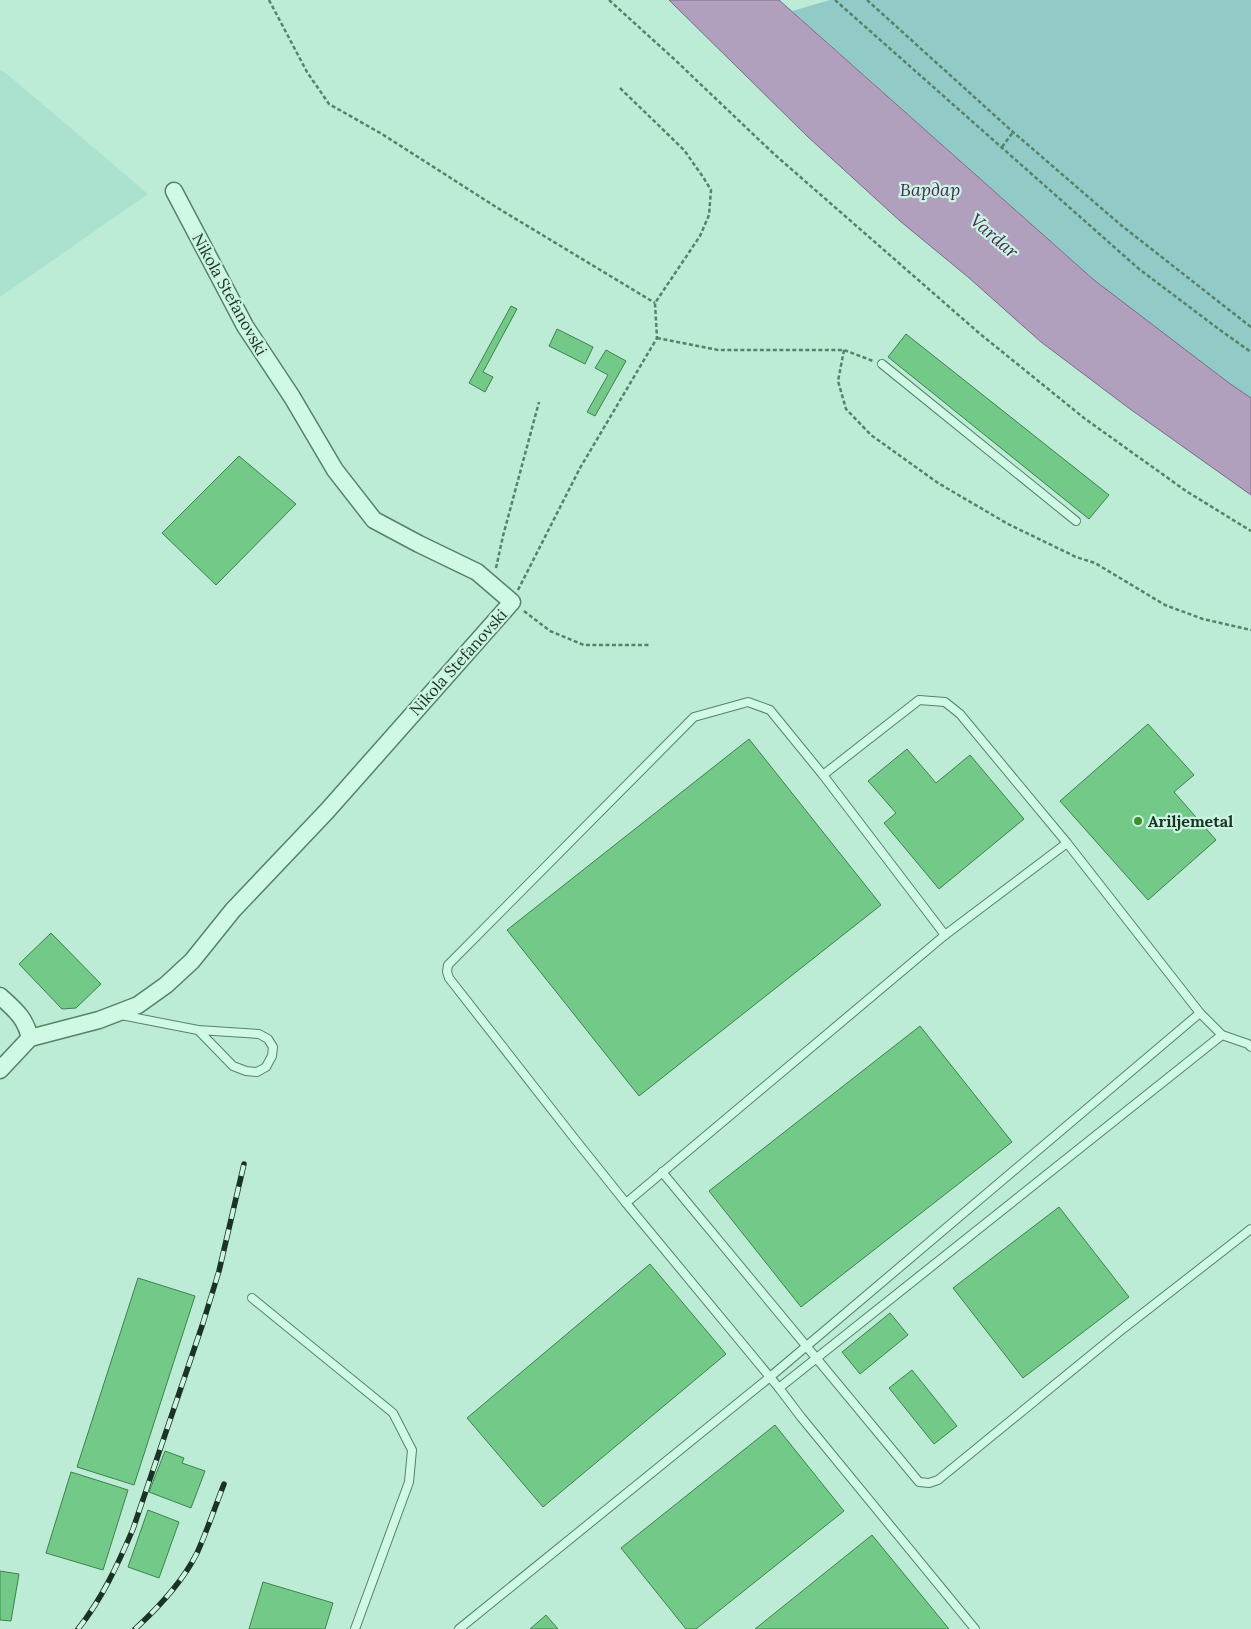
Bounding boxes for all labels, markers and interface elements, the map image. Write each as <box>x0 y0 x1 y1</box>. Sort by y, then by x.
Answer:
water label: Вардар <box>900 178 960 201</box>
water label: Vardar <box>965 208 1024 263</box>
street label: Nikola Stefanovski <box>188 229 272 359</box>
street label: Nikola Stefanovski <box>405 605 511 719</box>
place label: Ariljemetal <box>1148 811 1233 831</box>
marker: Ariljemetal <box>1132 815 1144 827</box>

